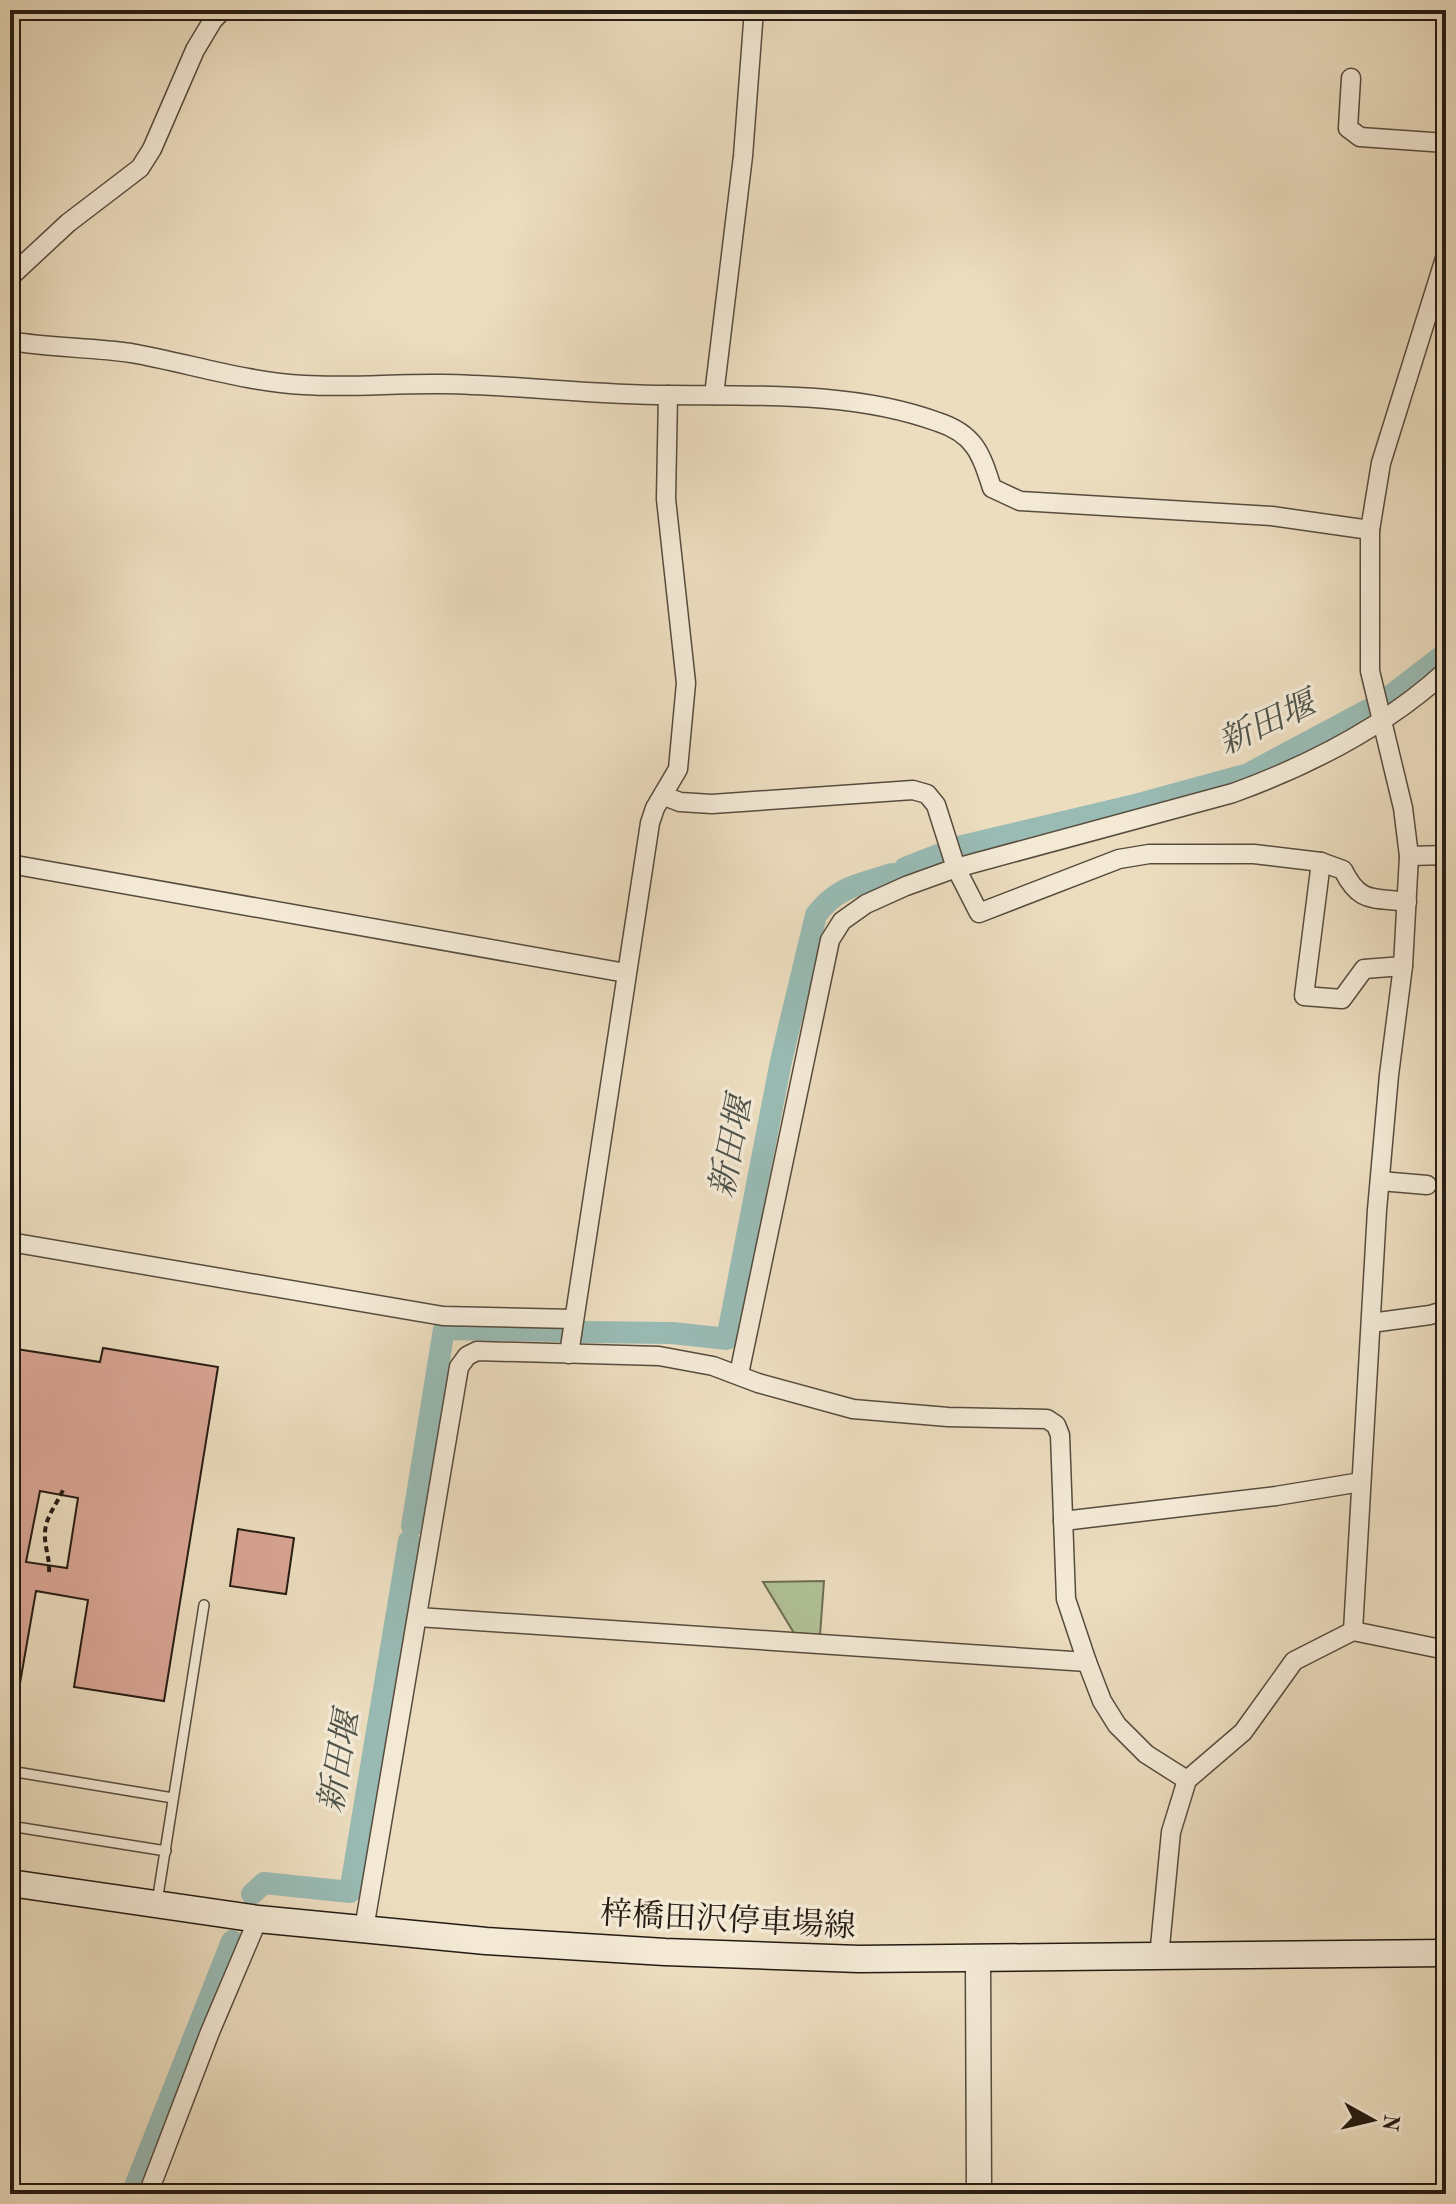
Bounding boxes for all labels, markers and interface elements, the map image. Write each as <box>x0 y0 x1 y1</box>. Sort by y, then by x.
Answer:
water label: 新田堰 <box>1213 683 1325 762</box>
water label: 新田堰 <box>704 1089 760 1201</box>
water label: 新田堰 <box>312 1704 367 1816</box>
street label: 梓橋田沢停車場線 <box>599 1895 857 1945</box>
north arrow <box>1332 2080 1412 2160</box>
text: N <box>1378 2113 1402 2133</box>

